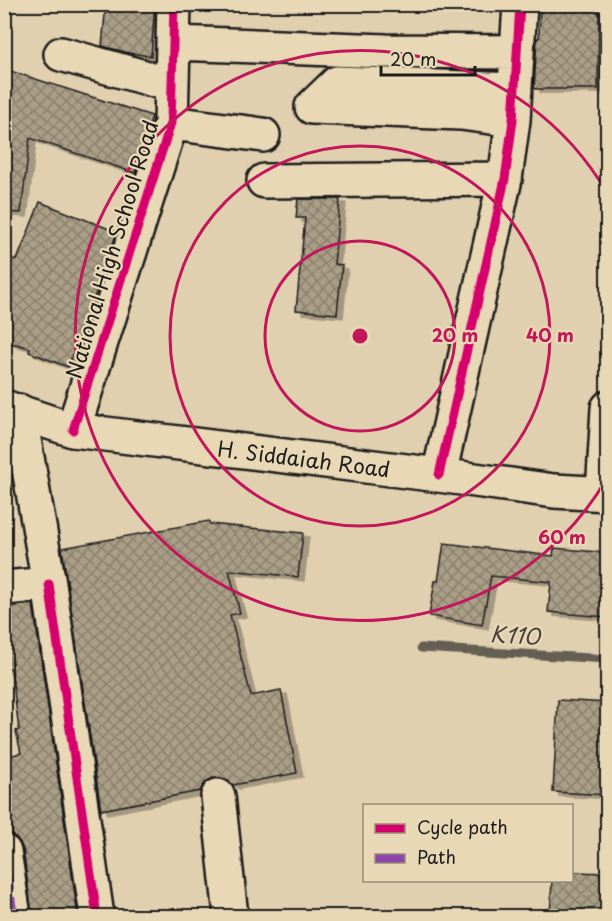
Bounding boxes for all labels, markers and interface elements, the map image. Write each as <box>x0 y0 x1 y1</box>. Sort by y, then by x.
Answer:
scale bar <box>381 39 476 77</box>
text: 20 m <box>390 45 436 72</box>
street label: National High School Road <box>56 116 166 382</box>
text: 20 m <box>432 321 478 348</box>
text: 40 m <box>526 321 574 348</box>
centre of rings <box>350 326 370 346</box>
street label: H. Siddaiah Road <box>216 432 392 484</box>
text: 60 m <box>538 523 586 550</box>
water label: K110 <box>489 616 543 652</box>
legend <box>363 804 573 882</box>
text: Cycle path <box>417 813 508 840</box>
text: Path <box>417 843 456 870</box>

